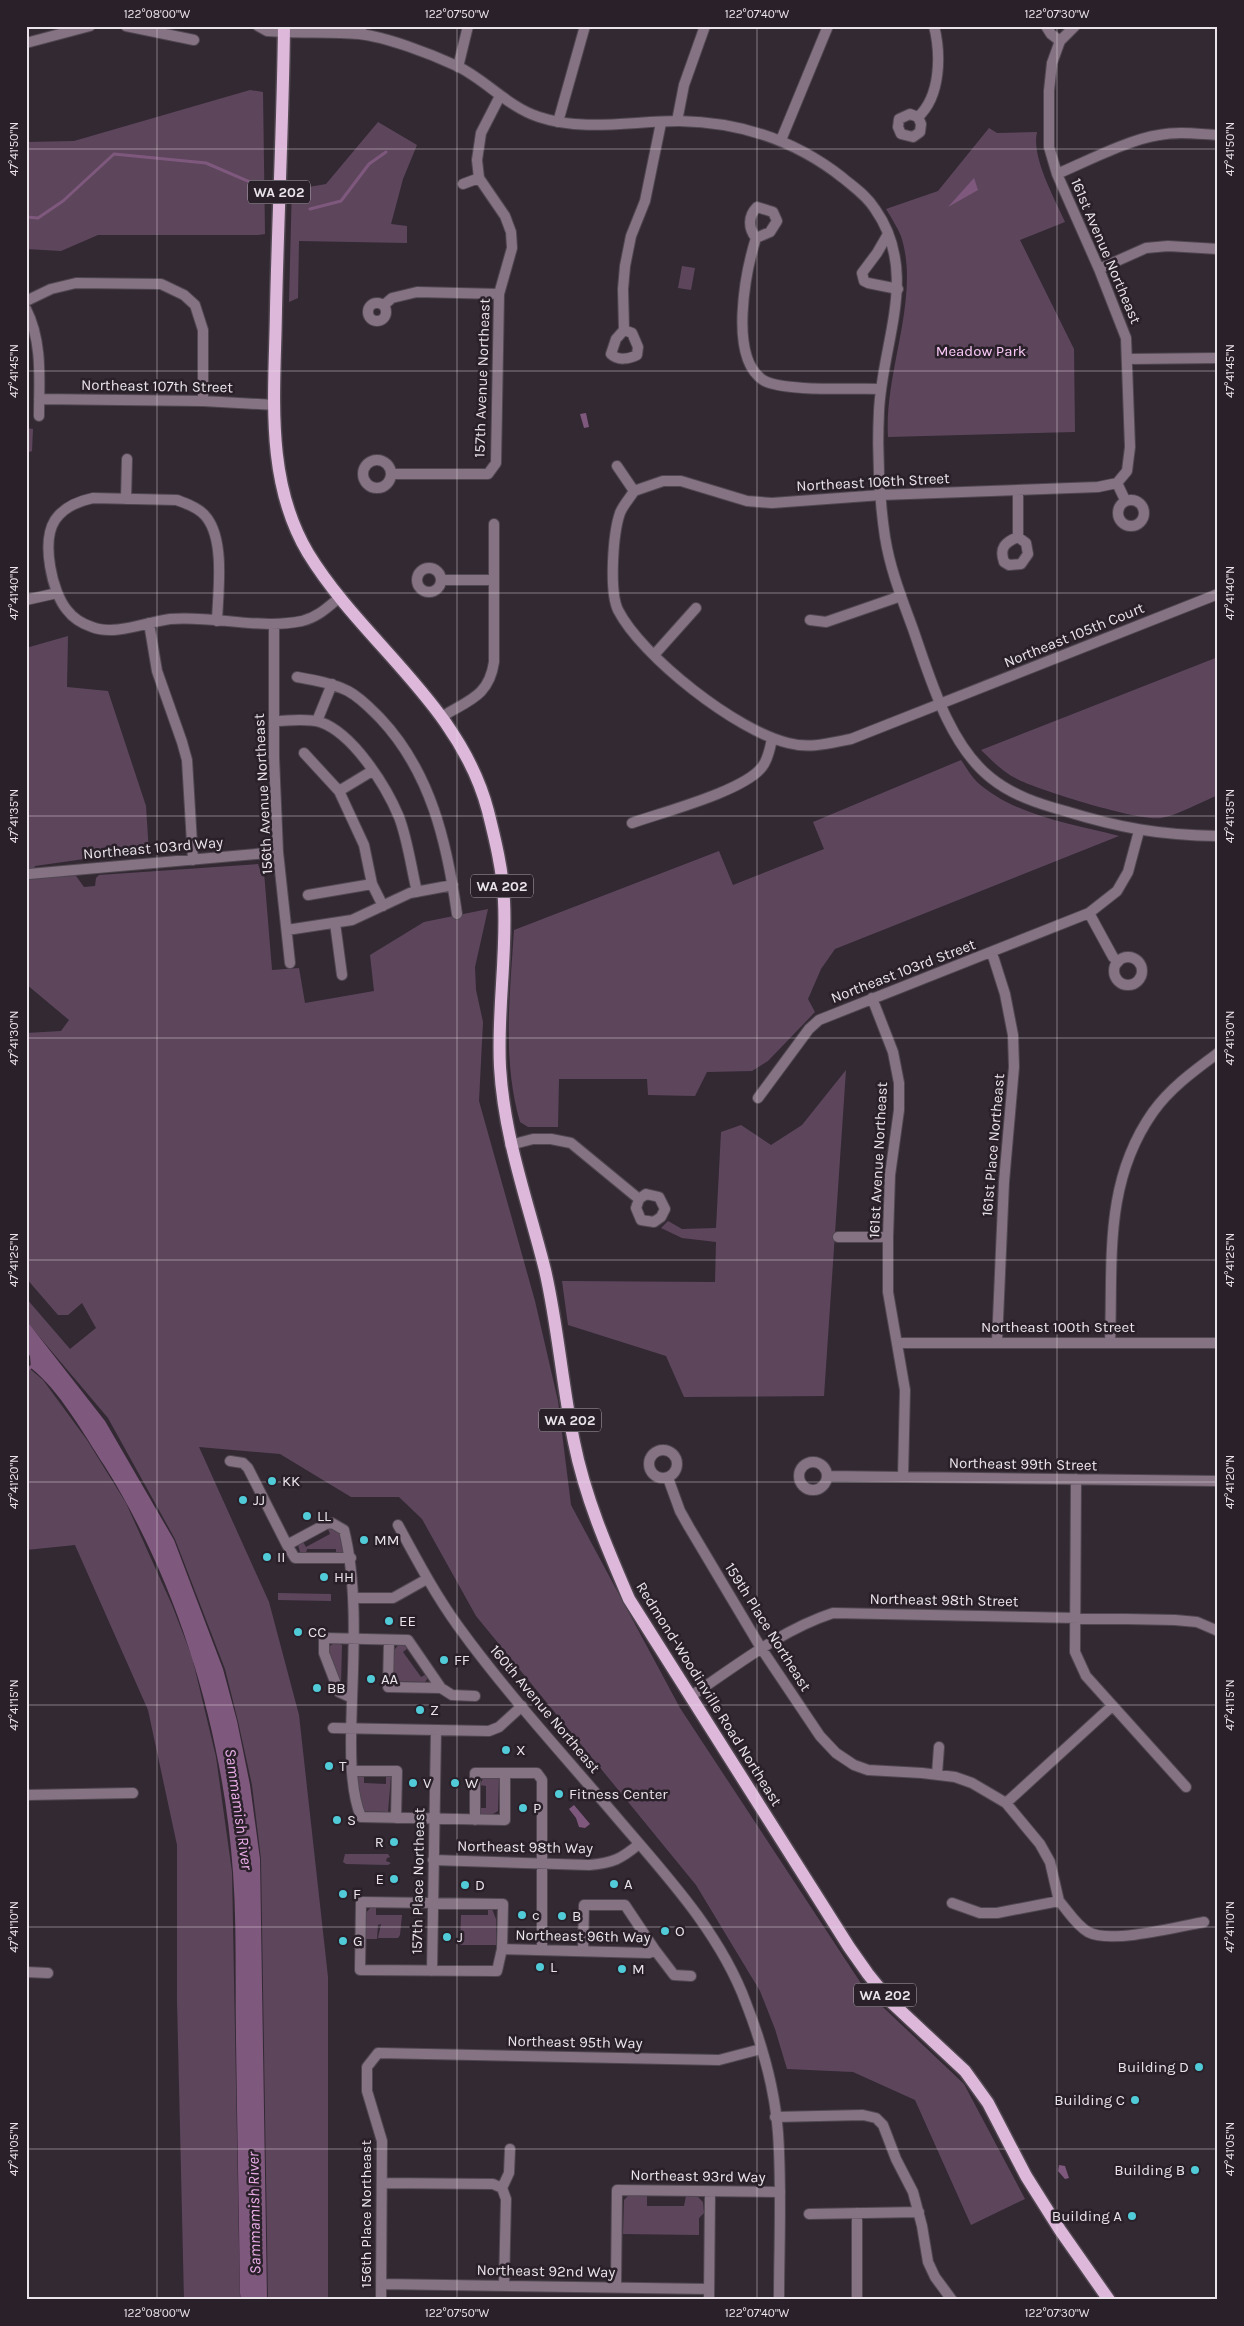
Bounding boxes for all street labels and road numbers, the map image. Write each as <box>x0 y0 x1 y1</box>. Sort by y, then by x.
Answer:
street label: 161st Avenue Northeast <box>1067 175 1145 327</box>
road number: WA 202 <box>248 180 310 203</box>
street label: 157th Avenue Northeast <box>470 298 494 458</box>
street label: Northeast 107th Street <box>81 376 233 396</box>
street label: Northeast 106th Street <box>796 469 950 495</box>
street label: Northeast 105th Court <box>1001 598 1147 671</box>
street label: 156th Avenue Northeast <box>250 713 276 875</box>
street label: Northeast 103rd Way <box>82 833 224 863</box>
road number: WA 202 <box>471 874 533 898</box>
street label: Northeast 103rd Street <box>828 935 978 1007</box>
street label: 161st Place Northeast <box>978 1072 1008 1217</box>
street label: 161st Avenue Northeast <box>865 1081 891 1239</box>
street label: Northeast 100th Street <box>981 1318 1135 1336</box>
road number: WA 202 <box>539 1408 601 1432</box>
street label: Northeast 99th Street <box>949 1454 1098 1474</box>
street label: 159th Place Northeast <box>721 1559 815 1695</box>
street label: Redmond-Woodinville Road Northeast <box>632 1579 786 1810</box>
street label: Northeast 98th Street <box>869 1590 1019 1610</box>
street label: 160th Avenue Northeast <box>486 1641 604 1777</box>
street label: 157th Place Northeast <box>408 1807 428 1954</box>
street label: Northeast 98th Way <box>457 1837 593 1857</box>
street label: Northeast 96th Way <box>515 1926 651 1946</box>
road number: WA 202 <box>854 1984 916 2006</box>
street label: Northeast 95th Way <box>507 2032 643 2052</box>
street label: 156th Place Northeast <box>357 2140 375 2288</box>
street label: Northeast 93rd Way <box>630 2166 766 2186</box>
street label: Northeast 92nd Way <box>477 2261 616 2281</box>

